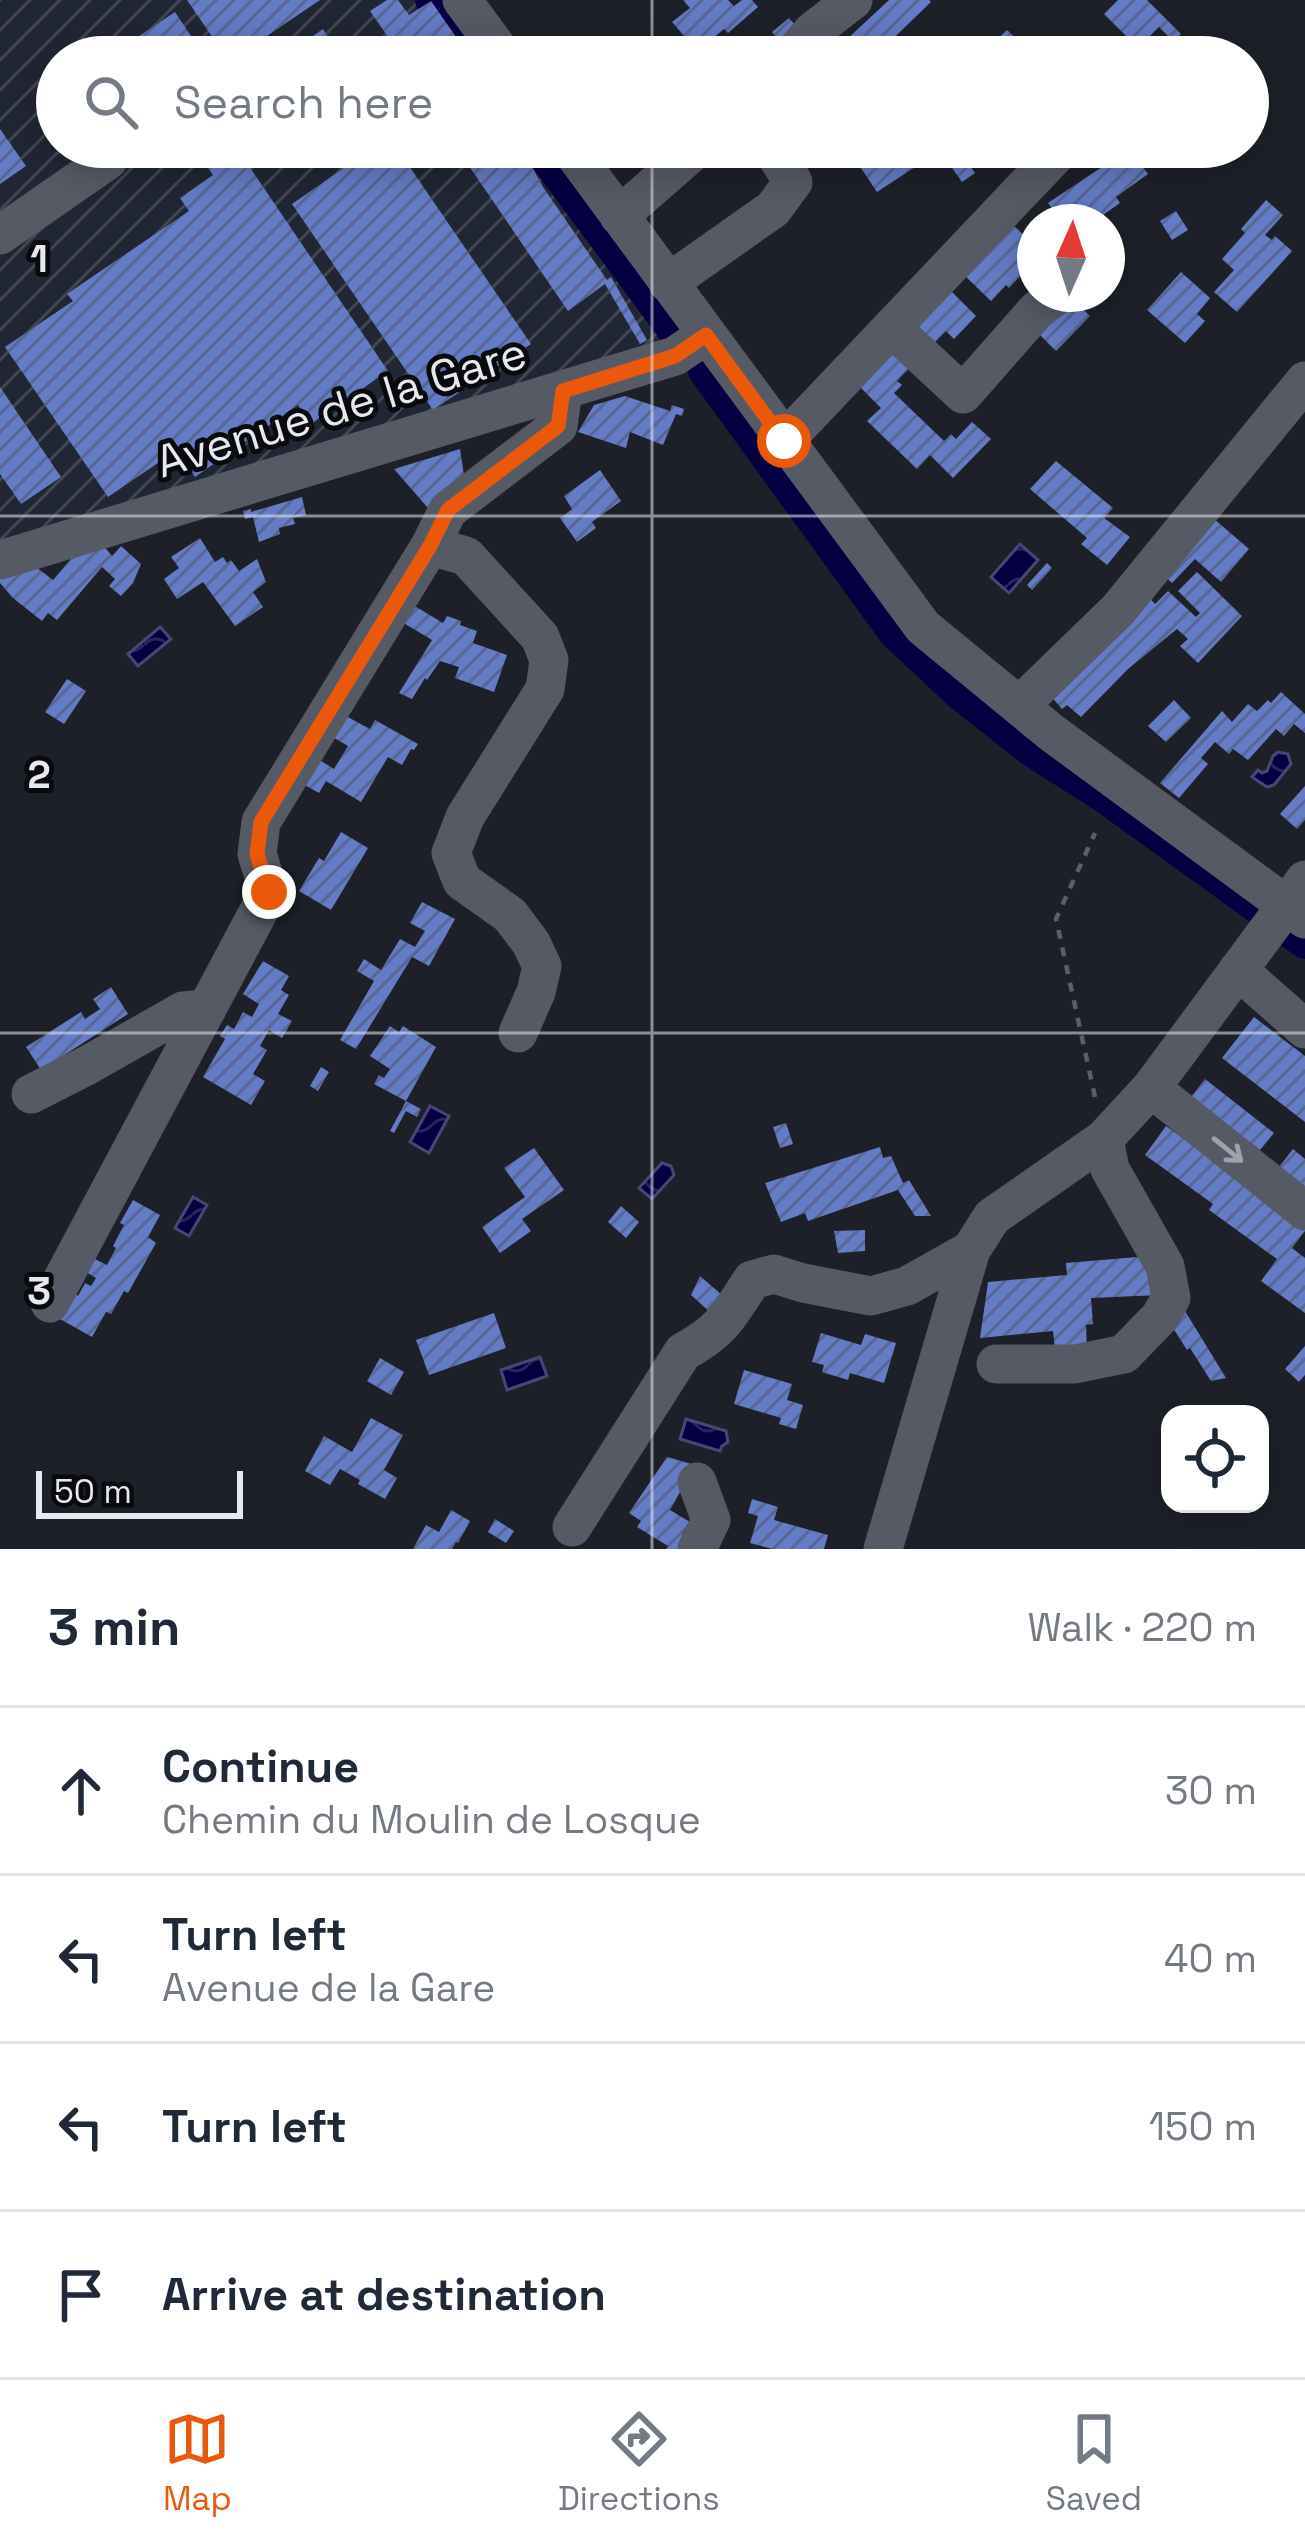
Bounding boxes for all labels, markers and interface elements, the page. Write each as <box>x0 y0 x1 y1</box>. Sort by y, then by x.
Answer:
search box <box>36 36 1269 168</box>
icon: search <box>78 69 144 135</box>
text: Search here <box>174 74 433 131</box>
north arrow <box>1017 204 1125 312</box>
text: 1 <box>30 234 48 283</box>
street label: Avenue de la Gare <box>149 324 533 490</box>
route start <box>757 414 811 468</box>
text: 2 <box>27 750 51 799</box>
route end <box>242 865 296 919</box>
one-way arrow <box>1212 1136 1244 1163</box>
text: 3 <box>27 1266 51 1315</box>
map controls <box>1161 1405 1269 1513</box>
button: locate <box>1161 1405 1269 1513</box>
scale bar <box>36 1465 243 1518</box>
text: 50 m <box>54 1471 132 1513</box>
text: 3 min <box>48 1595 181 1660</box>
text: Walk · 220 m <box>1027 1603 1257 1652</box>
text: Continue <box>162 1738 359 1795</box>
icon: ahead <box>48 1758 114 1824</box>
text: 30 m <box>1165 1766 1257 1815</box>
text: Chemin du Moulin de Losque <box>162 1795 701 1844</box>
text: Turn left <box>162 1906 347 1963</box>
icon: left <box>48 1926 114 1992</box>
text: 40 m <box>1164 1934 1257 1983</box>
text: Avenue de la Gare <box>162 1963 495 2012</box>
icon: left <box>48 2094 114 2160</box>
text: Turn left <box>162 2098 347 2155</box>
text: 150 m <box>1149 2102 1257 2151</box>
icon: arrive <box>48 2262 114 2328</box>
text: Arrive at destination <box>162 2266 606 2323</box>
tab: Map <box>163 2406 232 2520</box>
tab: Directions <box>558 2406 720 2520</box>
tab: Saved <box>1046 2406 1142 2520</box>

